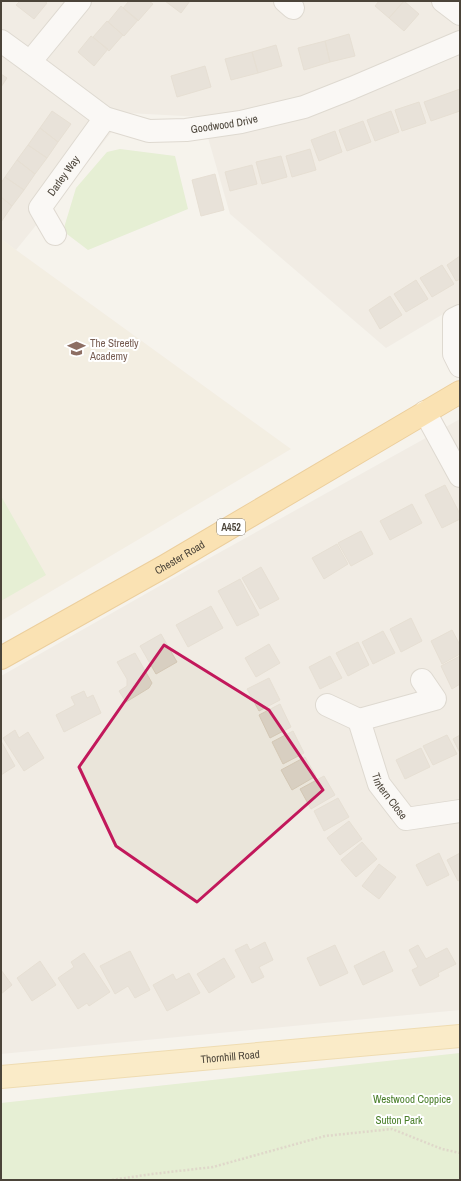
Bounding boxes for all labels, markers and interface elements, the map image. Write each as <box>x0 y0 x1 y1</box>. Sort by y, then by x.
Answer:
street label: Goodwood Drive <box>190 111 259 136</box>
street label: Darley Way <box>44 152 83 198</box>
place label: The Streetly Academy <box>89 336 139 363</box>
school or university icon: The Streetly Academy <box>67 339 87 359</box>
road number: A452 <box>217 519 245 535</box>
street label: Chester Road <box>152 537 207 577</box>
street label: Tintern Close <box>369 771 411 822</box>
street label: Thornhill Road <box>200 1047 260 1066</box>
park label: Westwood Coppice <box>373 1092 451 1106</box>
park label: Sutton Park <box>375 1113 423 1127</box>

